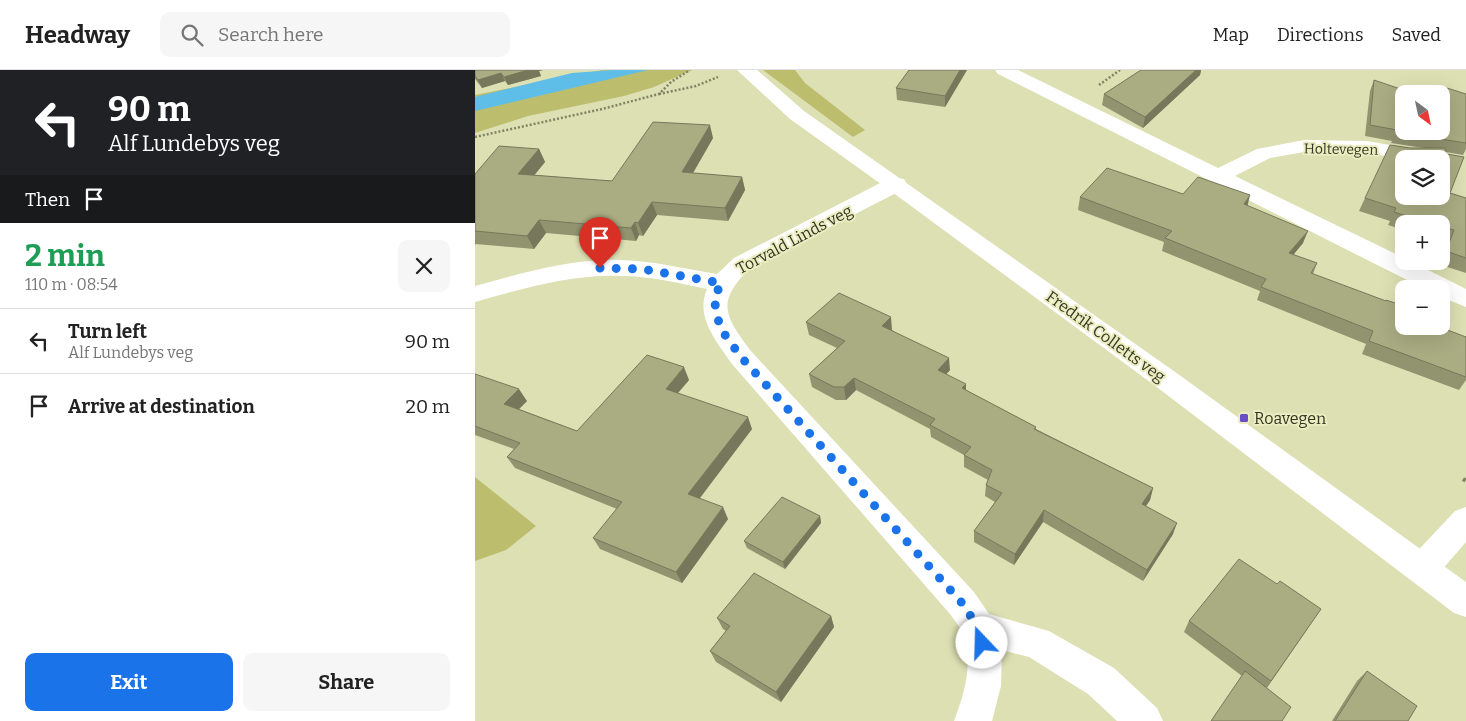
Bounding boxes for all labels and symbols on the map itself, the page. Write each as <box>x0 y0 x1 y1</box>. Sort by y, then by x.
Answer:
north arrow <box>1395 85 1450 140</box>
street label: Holtevegen <box>1304 140 1378 159</box>
street label: Torvald Linds veg <box>733 201 856 278</box>
pin <box>579 217 621 268</box>
street label: Fredrik Colletts veg <box>1042 287 1169 386</box>
place label: Roavegen <box>1254 409 1326 428</box>
marker: Roavegen <box>1238 412 1250 424</box>
position arrow <box>955 616 1007 668</box>

